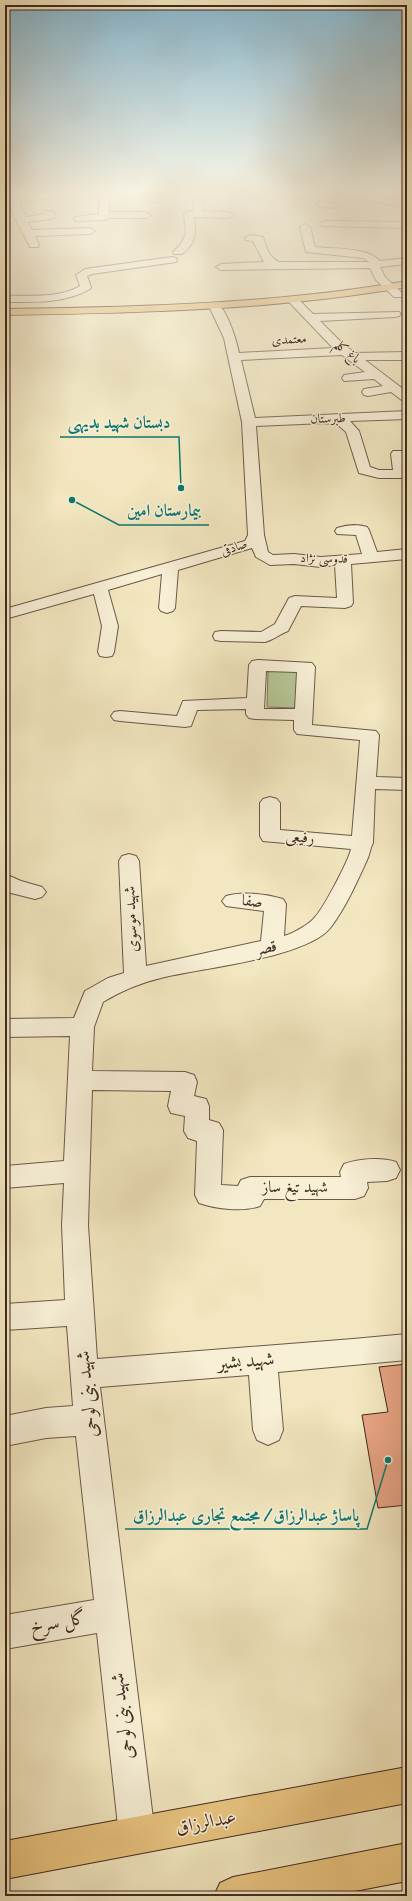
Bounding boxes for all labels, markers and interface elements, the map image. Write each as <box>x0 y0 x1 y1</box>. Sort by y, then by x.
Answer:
street label: معتمدی <box>271 331 307 349</box>
street label: باغ کلم <box>328 336 364 371</box>
callout: دبستان شهید بدیهی <box>60 408 179 437</box>
street label: طبرستان <box>310 410 346 428</box>
text: دبستان شهید بدیهی <box>68 413 170 435</box>
callout: بیمارستان امین <box>119 496 209 525</box>
text: بیمارستان امین <box>127 501 201 522</box>
street label: صادقی <box>218 535 250 561</box>
street label: قدوسی نژاد <box>300 550 348 568</box>
street label: رفیعی <box>285 827 315 849</box>
street label: شهید موسوی <box>120 885 144 953</box>
street label: صفا <box>241 891 263 913</box>
street label: قصر <box>251 937 279 962</box>
street label: شهید تیغ ساز <box>260 1178 328 1202</box>
street label: شهید بشیر <box>215 1348 275 1377</box>
street label: شهید بنی لوحی <box>72 1349 104 1439</box>
callout: پاساژ عبدالرزاق / مجتمع تجاری عبدالرزاق <box>125 1500 367 1529</box>
text: پاساژ عبدالرزاق / مجتمع تجاری عبدالرزاق <box>133 1506 361 1531</box>
street label: گل سرخ <box>28 1605 89 1644</box>
street label: شهید بنی لوحی <box>106 1671 140 1761</box>
street label: عبدالرزاق <box>174 1805 238 1841</box>

